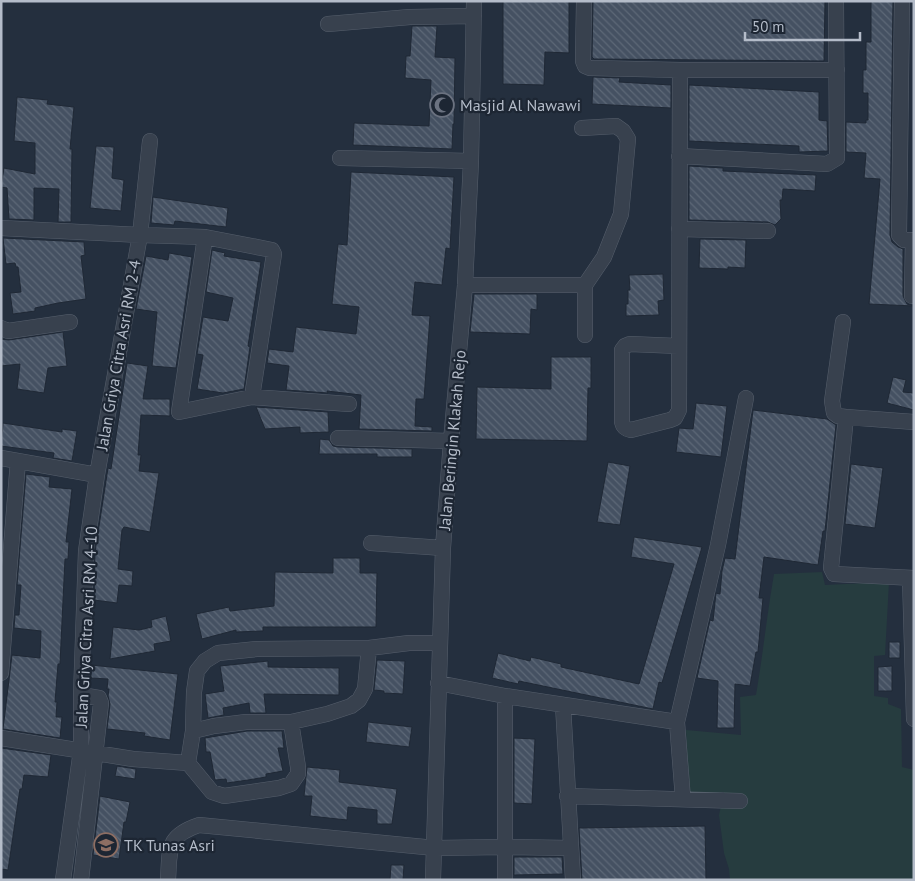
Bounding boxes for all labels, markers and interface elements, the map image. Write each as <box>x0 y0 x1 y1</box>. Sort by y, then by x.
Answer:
scale bar <box>745 10 860 42</box>
text: 50 m <box>752 17 785 36</box>
mosque icon: Masjid Al Nawawi <box>429 92 455 118</box>
place label: Masjid Al Nawawi <box>460 95 581 115</box>
street label: Jalan Griya Citra Asri RM 2-4 <box>91 258 145 453</box>
street label: Jalan Beringin Klakah Rejo <box>434 349 470 532</box>
street label: Jalan Griya Citra Asri RM 4-10 <box>71 525 101 729</box>
school or university icon: TK Tunas Asri <box>93 832 119 858</box>
place label: TK Tunas Asri <box>124 835 215 855</box>

